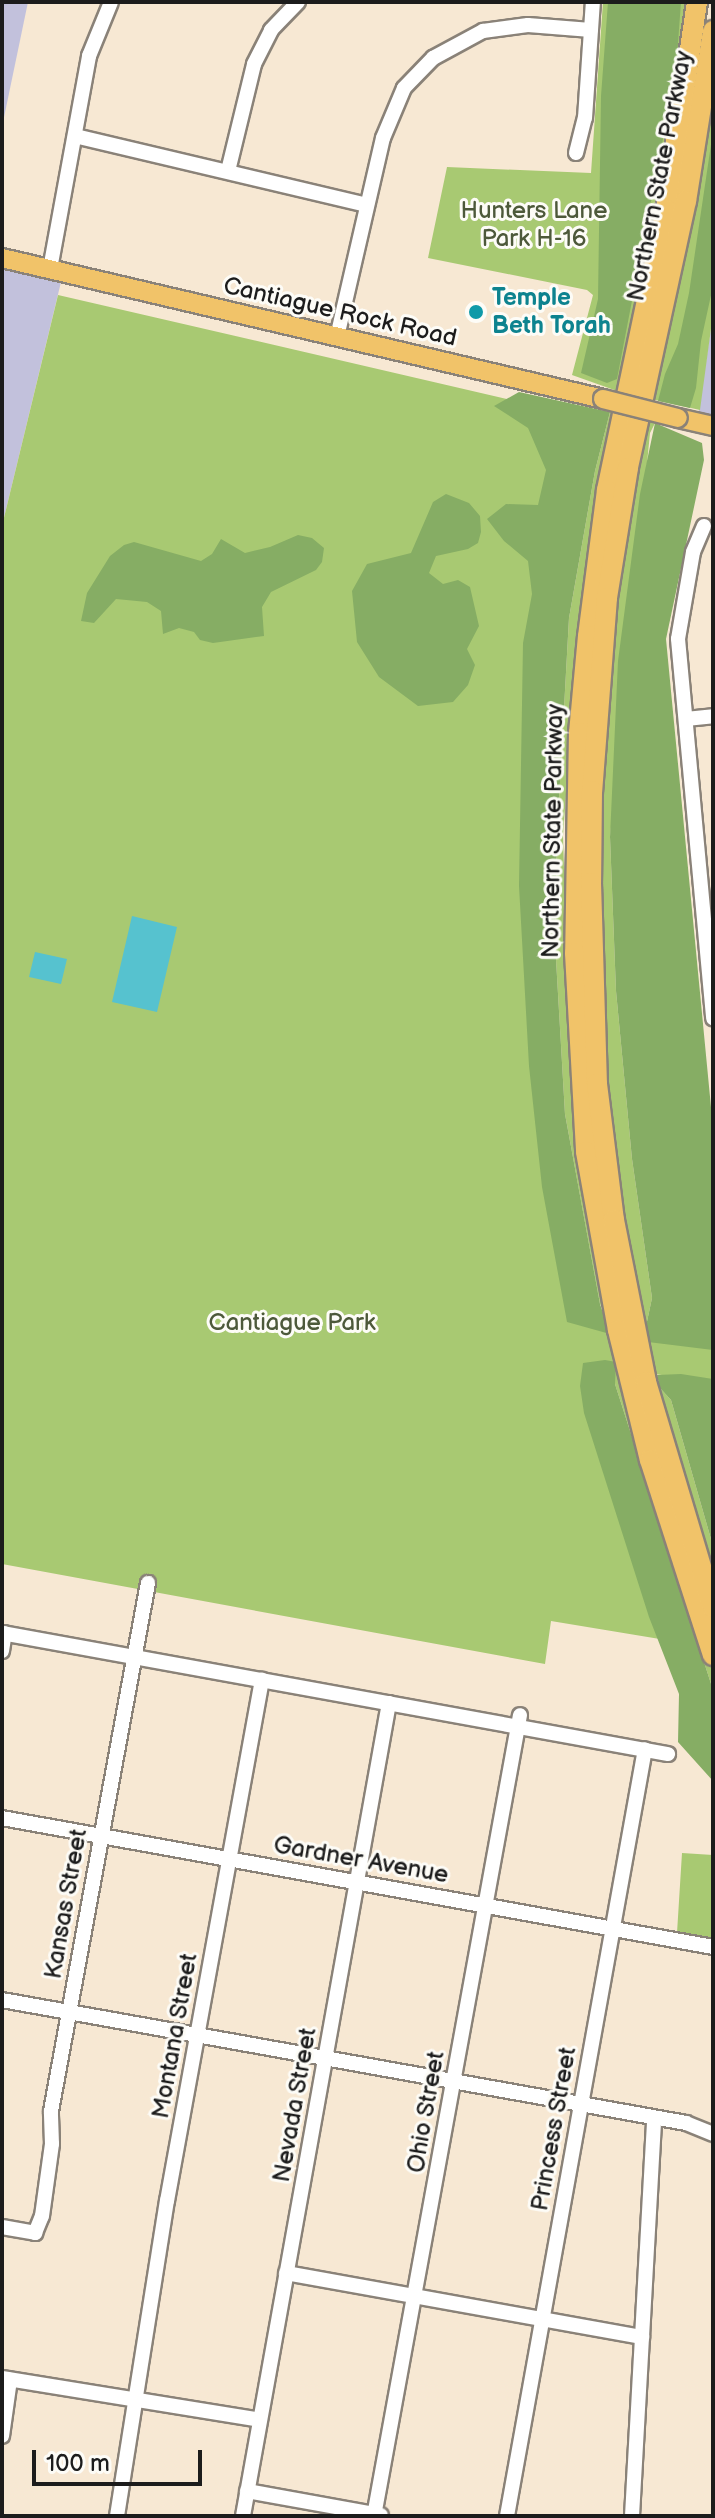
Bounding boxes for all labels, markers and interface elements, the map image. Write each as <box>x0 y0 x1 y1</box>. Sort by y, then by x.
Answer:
street label: Northern State Parkway <box>622 48 698 304</box>
park label: Hunters Lane Park H-16 <box>461 197 607 253</box>
street label: Cantiague Rock Road <box>221 271 459 353</box>
place label: Temple Beth Torah <box>492 284 611 340</box>
marker: Temple Beth Torah <box>467 303 485 321</box>
street label: Northern State Parkway <box>536 703 570 959</box>
park label: Cantiague Park <box>209 1309 375 1337</box>
street label: Kansas Street <box>39 1827 93 1981</box>
street label: Gardner Avenue <box>271 1830 451 1890</box>
street label: Montana Street <box>146 1951 204 2121</box>
street label: Nevada Street <box>267 2025 323 2185</box>
street label: Princess Street <box>525 2045 583 2213</box>
street label: Ohio Street <box>401 2049 451 2175</box>
scale bar <box>36 2434 206 2484</box>
text: 100 m <box>46 2449 110 2478</box>

